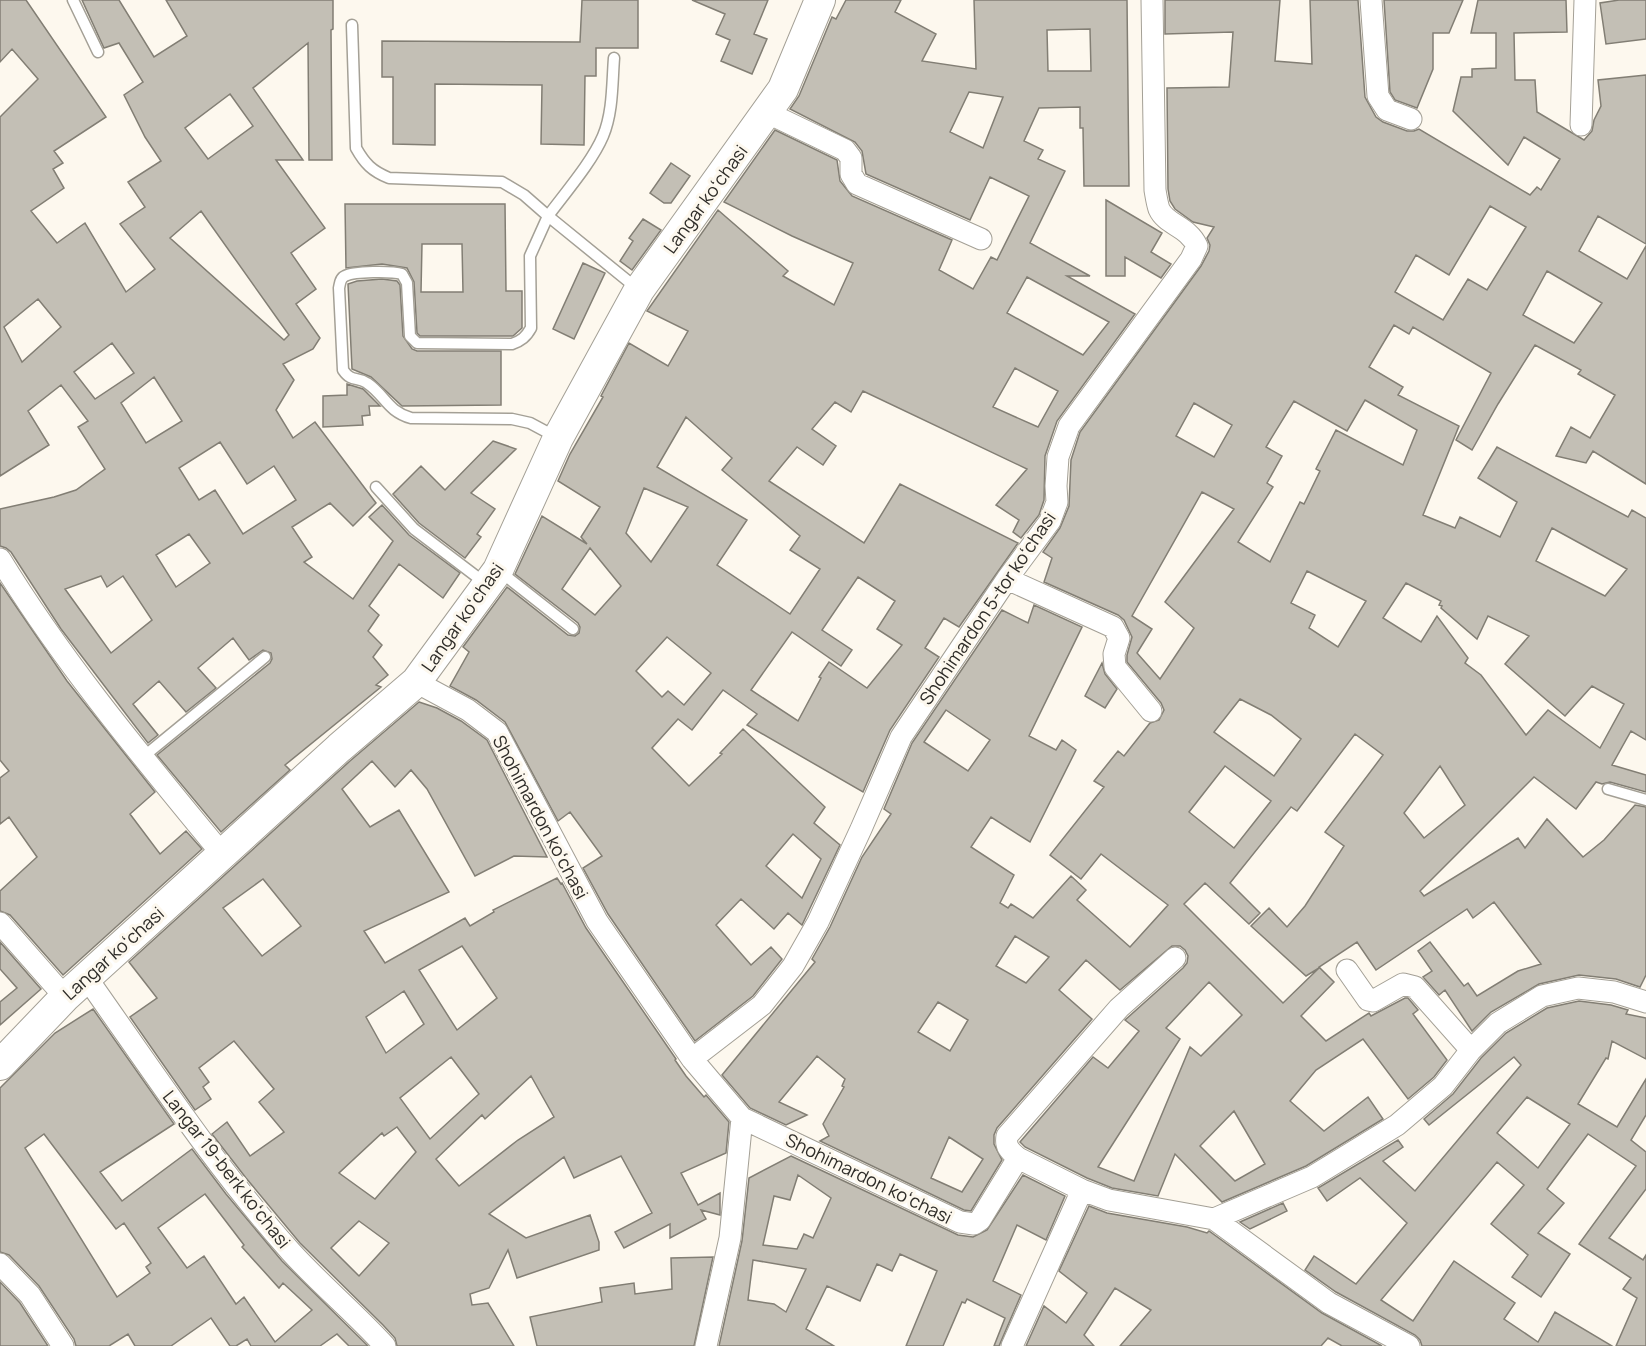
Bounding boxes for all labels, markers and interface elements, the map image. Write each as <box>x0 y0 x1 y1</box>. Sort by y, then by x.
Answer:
street label: Langar koʻchasi <box>658 140 752 258</box>
street label: Shohimardon 5-tor koʻchasi <box>913 507 1061 709</box>
street label: Langar koʻchasi <box>415 558 509 676</box>
street label: Shohimardon koʻchasi <box>488 731 594 903</box>
street label: Langar koʻchasi <box>57 901 169 1005</box>
street label: Langar 19-berk koʻchasi <box>158 1085 296 1253</box>
street label: Shohimardon koʻchasi <box>782 1127 956 1229</box>

